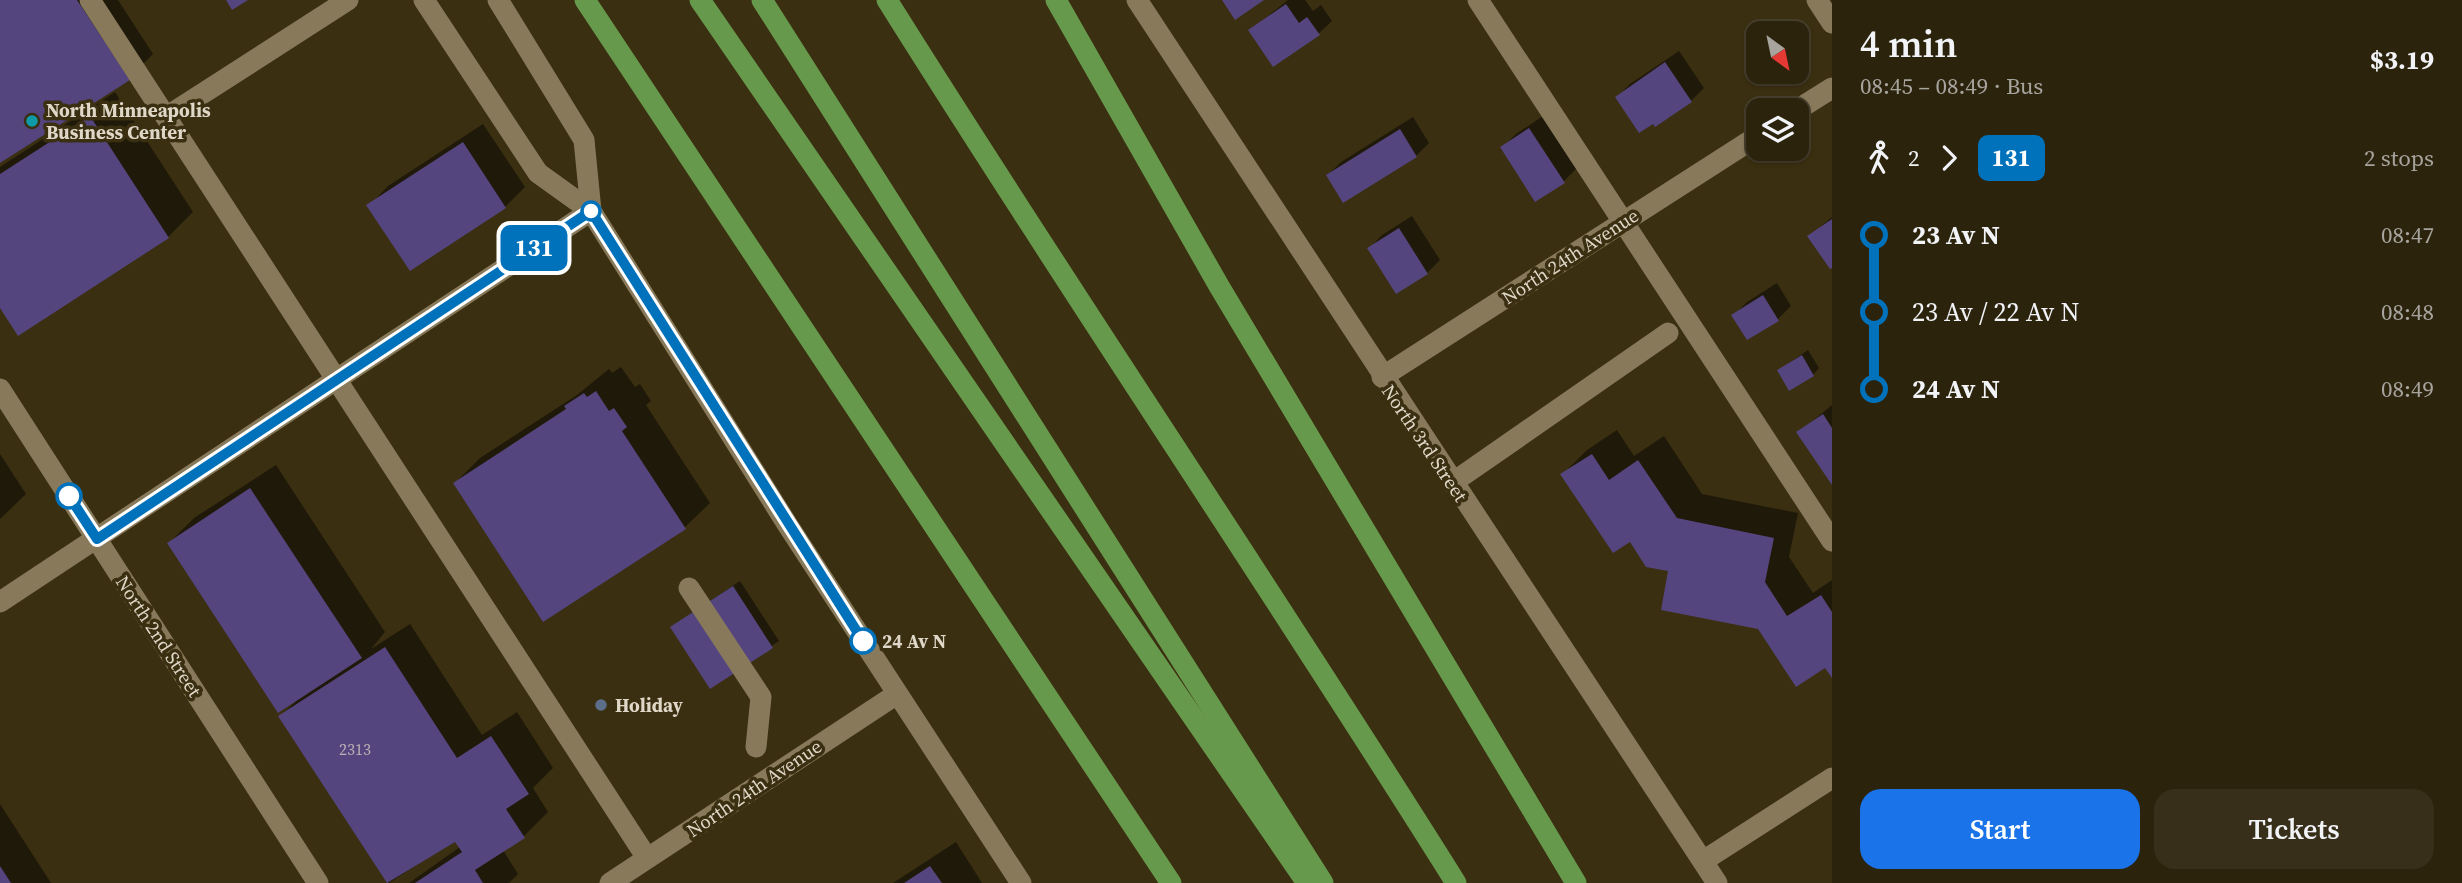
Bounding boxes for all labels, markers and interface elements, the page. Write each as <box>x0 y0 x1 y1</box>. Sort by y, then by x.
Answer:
text: 4 min <box>1860 18 1958 70</box>
north arrow <box>1746 21 1810 84</box>
map controls <box>1746 21 1809 161</box>
text: $3.19 <box>2370 42 2434 78</box>
text: 08:45 – 08:49 · Bus <box>1860 70 2043 102</box>
place label: North Minneapolis Business Center <box>46 97 211 145</box>
button: layers <box>1746 98 1809 161</box>
marker: North Minneapolis Business Center <box>24 113 40 129</box>
icon: walk <box>1860 139 1898 177</box>
icon: forward <box>1930 139 1968 177</box>
text: 131 <box>1992 141 2031 174</box>
text: 2 <box>1908 142 1920 174</box>
text: 2 stops <box>2364 142 2434 174</box>
unlabelled marker <box>581 201 601 221</box>
street label: North 24th Avenue <box>1497 202 1643 310</box>
text: 23 Av N <box>1912 217 2000 253</box>
text: 08:47 <box>2381 219 2434 251</box>
line badge: 131 <box>494 225 574 271</box>
text: 131 <box>514 231 554 264</box>
text: 23 Av / 22 Av N <box>1912 294 2080 330</box>
text: 08:48 <box>2381 296 2434 328</box>
text: 24 Av N <box>1912 371 2000 407</box>
text: 08:49 <box>2381 373 2434 405</box>
street label: North 3rd Street <box>1376 379 1474 507</box>
unlabelled marker <box>56 483 82 509</box>
street label: North 2nd Street <box>110 570 208 702</box>
marker: 24 Av N <box>850 628 876 654</box>
place label: 24 Av N <box>882 628 946 654</box>
place label: Holiday <box>615 692 684 718</box>
marker: Holiday <box>593 697 609 713</box>
street label: North 24th Avenue <box>681 733 827 843</box>
house number: 2313 <box>339 738 371 760</box>
button: Start <box>1860 789 2140 869</box>
button: Tickets <box>2154 789 2434 869</box>

